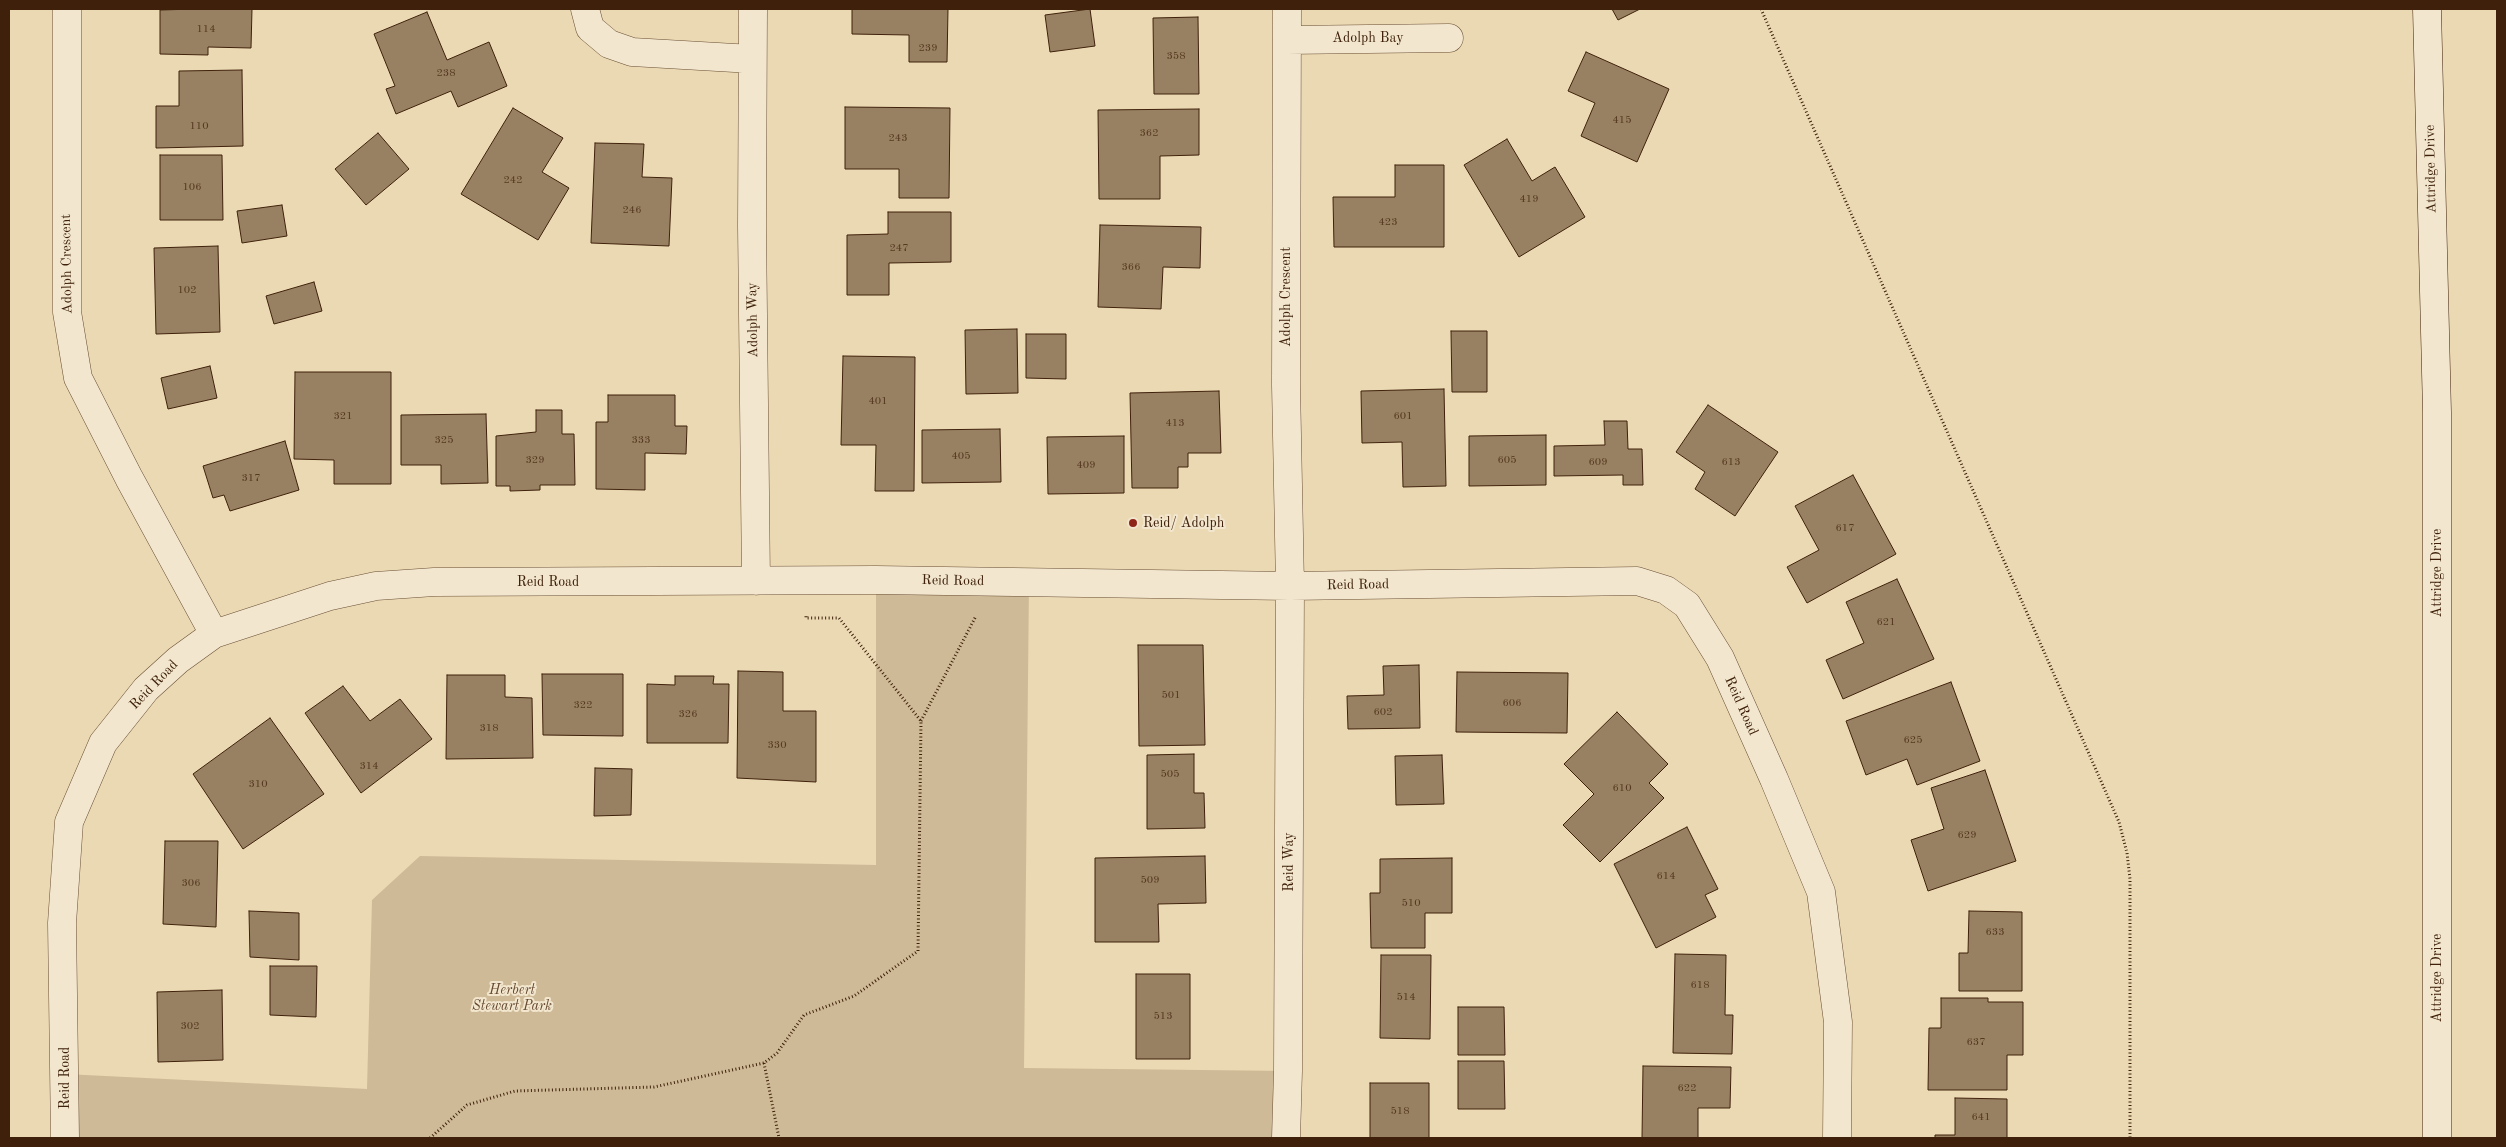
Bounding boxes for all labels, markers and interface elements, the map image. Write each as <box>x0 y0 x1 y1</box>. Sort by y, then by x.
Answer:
house number: 114 <box>196 22 216 36</box>
street label: Adolph Bay <box>1332 30 1404 46</box>
house number: 239 <box>918 41 938 55</box>
house number: 358 <box>1166 49 1186 63</box>
house number: 238 <box>436 66 456 80</box>
house number: 415 <box>1612 113 1632 127</box>
house number: 110 <box>189 119 209 133</box>
street label: Attridge Drive <box>2422 124 2440 214</box>
house number: 362 <box>1139 126 1159 140</box>
house number: 243 <box>888 131 908 145</box>
house number: 242 <box>503 173 523 187</box>
house number: 106 <box>182 180 202 194</box>
house number: 419 <box>1519 192 1539 206</box>
house number: 246 <box>622 203 642 217</box>
street label: Adolph Crescent <box>58 214 76 314</box>
house number: 423 <box>1378 215 1398 229</box>
house number: 247 <box>889 241 909 255</box>
street label: Adolph Crescent <box>1278 247 1294 347</box>
house number: 366 <box>1121 260 1141 274</box>
street label: Adolph Way <box>744 282 762 358</box>
house number: 102 <box>177 283 197 297</box>
house number: 401 <box>868 394 888 408</box>
house number: 321 <box>333 409 353 423</box>
house number: 601 <box>1393 409 1413 423</box>
house number: 413 <box>1165 416 1185 430</box>
house number: 325 <box>434 433 454 447</box>
house number: 333 <box>631 433 651 447</box>
house number: 405 <box>951 449 971 463</box>
house number: 329 <box>525 453 545 467</box>
house number: 605 <box>1497 453 1517 467</box>
house number: 609 <box>1588 455 1608 469</box>
house number: 613 <box>1721 455 1741 469</box>
house number: 409 <box>1076 458 1096 472</box>
house number: 317 <box>241 471 261 485</box>
place label: Reid/ Adolph <box>1143 515 1224 531</box>
marker: Reid/ Adolph <box>1127 517 1139 529</box>
house number: 617 <box>1835 521 1855 535</box>
street label: Attridge Drive <box>2429 529 2445 617</box>
street label: Reid Road <box>922 572 984 590</box>
street label: Reid Road <box>517 574 579 590</box>
street label: Reid Road <box>1327 576 1389 594</box>
house number: 621 <box>1876 615 1896 629</box>
street label: Reid Road <box>126 657 182 713</box>
street label: Reid Road <box>1721 674 1761 738</box>
house number: 501 <box>1161 688 1181 702</box>
house number: 606 <box>1502 696 1522 710</box>
house number: 322 <box>573 698 593 712</box>
house number: 602 <box>1373 705 1393 719</box>
house number: 326 <box>678 707 698 721</box>
house number: 318 <box>479 721 499 735</box>
house number: 625 <box>1903 733 1923 747</box>
house number: 330 <box>767 738 787 752</box>
house number: 314 <box>359 759 379 773</box>
house number: 505 <box>1160 767 1180 781</box>
house number: 310 <box>248 777 268 791</box>
house number: 610 <box>1612 781 1632 795</box>
house number: 629 <box>1957 828 1977 842</box>
street label: Reid Way <box>1281 832 1297 892</box>
house number: 614 <box>1656 869 1676 883</box>
house number: 509 <box>1140 873 1160 887</box>
house number: 306 <box>181 876 201 890</box>
house number: 510 <box>1401 896 1421 910</box>
house number: 633 <box>1985 925 2005 939</box>
street label: Attridge Drive <box>2429 934 2445 1022</box>
house number: 618 <box>1690 978 1710 992</box>
park label: Herbert Stewart Park <box>472 982 552 1014</box>
house number: 514 <box>1396 990 1416 1004</box>
house number: 513 <box>1153 1009 1173 1023</box>
house number: 302 <box>180 1019 200 1033</box>
house number: 637 <box>1966 1035 1986 1049</box>
street label: Reid Road <box>57 1047 73 1109</box>
house number: 622 <box>1677 1081 1697 1095</box>
house number: 518 <box>1390 1104 1410 1118</box>
house number: 641 <box>1971 1110 1991 1124</box>

